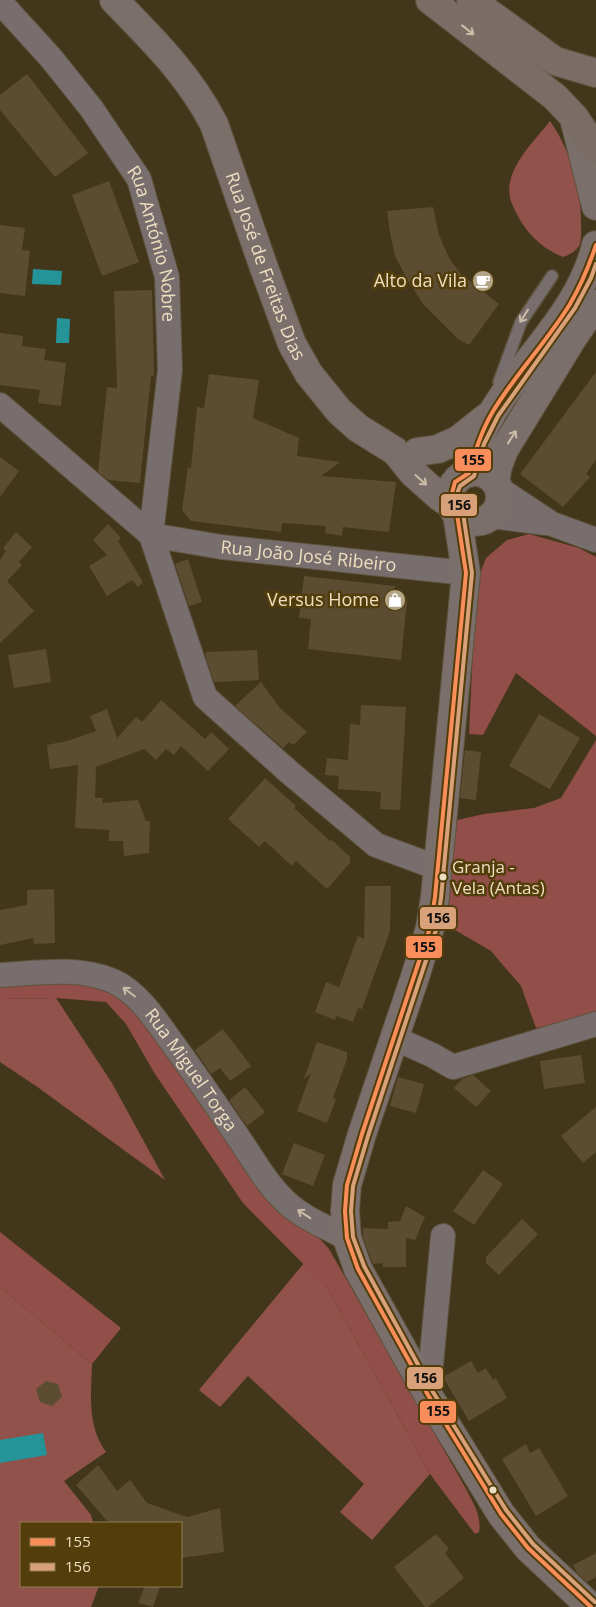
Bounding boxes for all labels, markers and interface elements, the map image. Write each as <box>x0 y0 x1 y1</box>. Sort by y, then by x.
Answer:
one-way arrow <box>462 24 475 35</box>
street label: Rua António Nobre <box>122 160 181 322</box>
street label: Rua José de Freitas Dias <box>221 168 312 364</box>
place label: Alto da Vila <box>374 268 467 292</box>
cafe icon: Alto da Vila <box>471 269 495 293</box>
one-way arrow <box>519 309 529 323</box>
one-way arrow <box>506 430 517 444</box>
line badge: 155 <box>454 448 492 472</box>
text: 155 <box>461 450 485 469</box>
one-way arrow <box>415 474 428 486</box>
line badge: 156 <box>440 493 478 517</box>
text: 156 <box>447 495 471 514</box>
street label: Rua João José Ribeiro <box>220 534 398 577</box>
place label: Versus Home <box>267 587 379 611</box>
shop icon: Versus Home <box>383 588 407 612</box>
place label: Granja - Vela (Antas) <box>452 855 545 899</box>
marker: Granja - Vela (Antas) <box>438 872 448 882</box>
line badge: 156 <box>419 906 457 930</box>
text: 156 <box>426 908 450 927</box>
line badge: 155 <box>405 935 443 959</box>
text: 155 <box>412 937 436 956</box>
one-way arrow <box>122 987 136 997</box>
street label: Rua Miguel Torga <box>140 1003 244 1136</box>
one-way arrow <box>297 1209 311 1219</box>
line badge: 156 <box>406 1366 444 1390</box>
text: 156 <box>413 1368 437 1387</box>
line badge: 155 <box>419 1400 457 1424</box>
text: 155 <box>426 1401 450 1420</box>
unlabelled marker <box>488 1485 498 1495</box>
legend <box>20 1522 182 1587</box>
text: 155 <box>65 1531 91 1551</box>
text: 156 <box>65 1556 91 1576</box>

